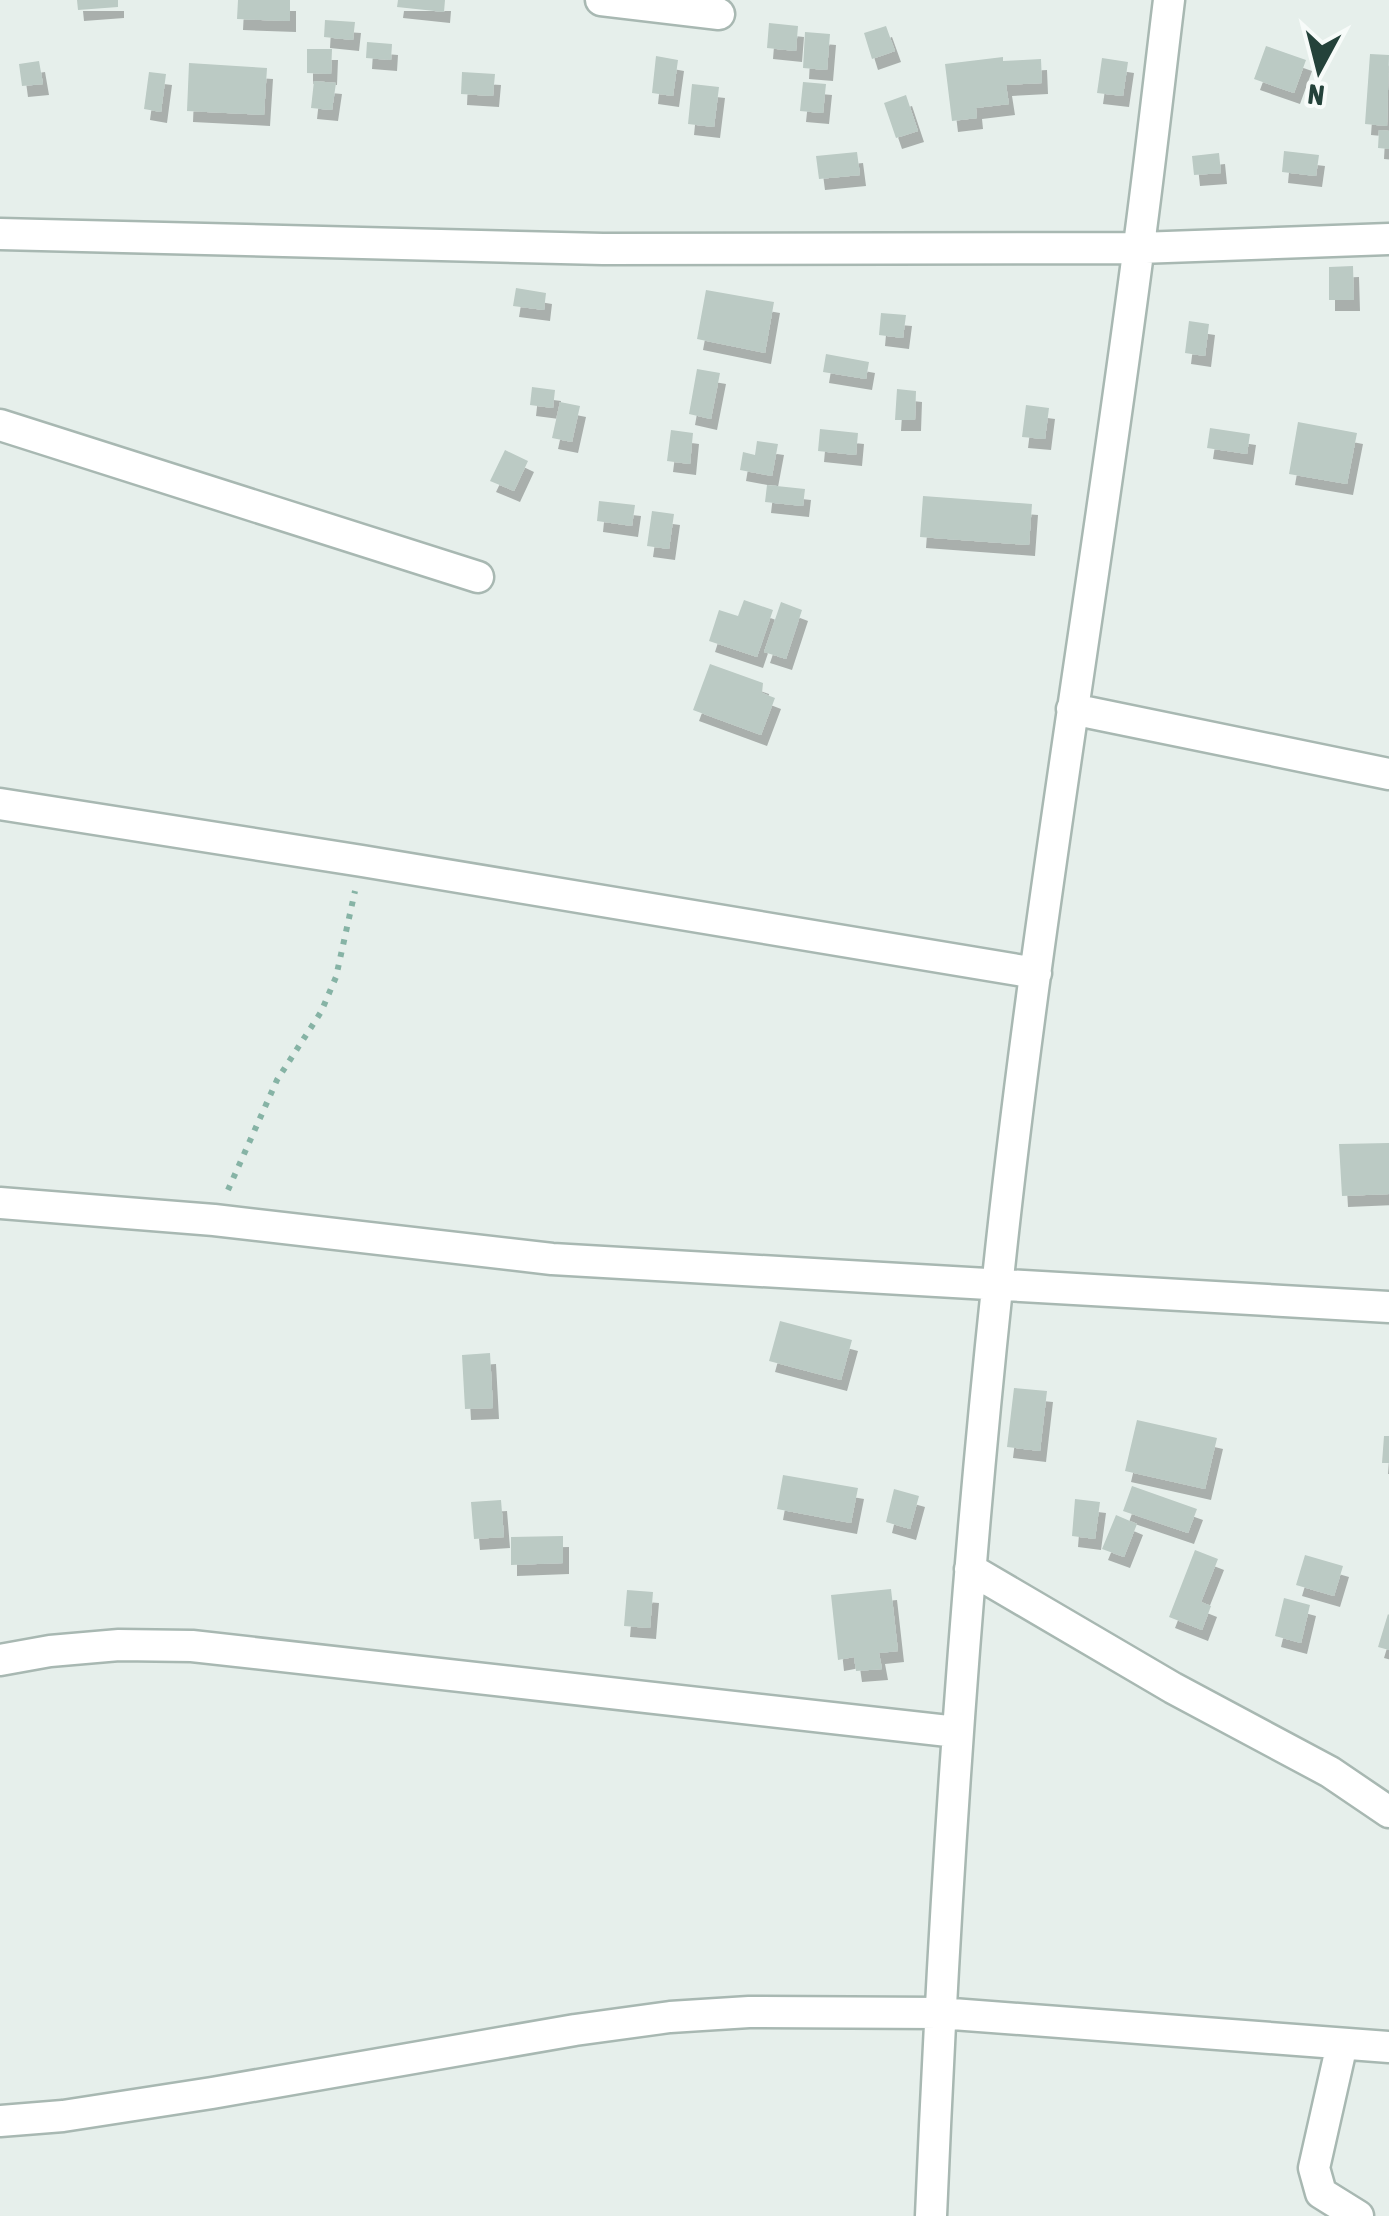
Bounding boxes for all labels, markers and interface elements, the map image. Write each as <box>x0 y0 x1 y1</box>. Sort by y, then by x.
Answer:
north arrow <box>1269 20 1369 120</box>
text: N <box>1306 78 1326 112</box>

